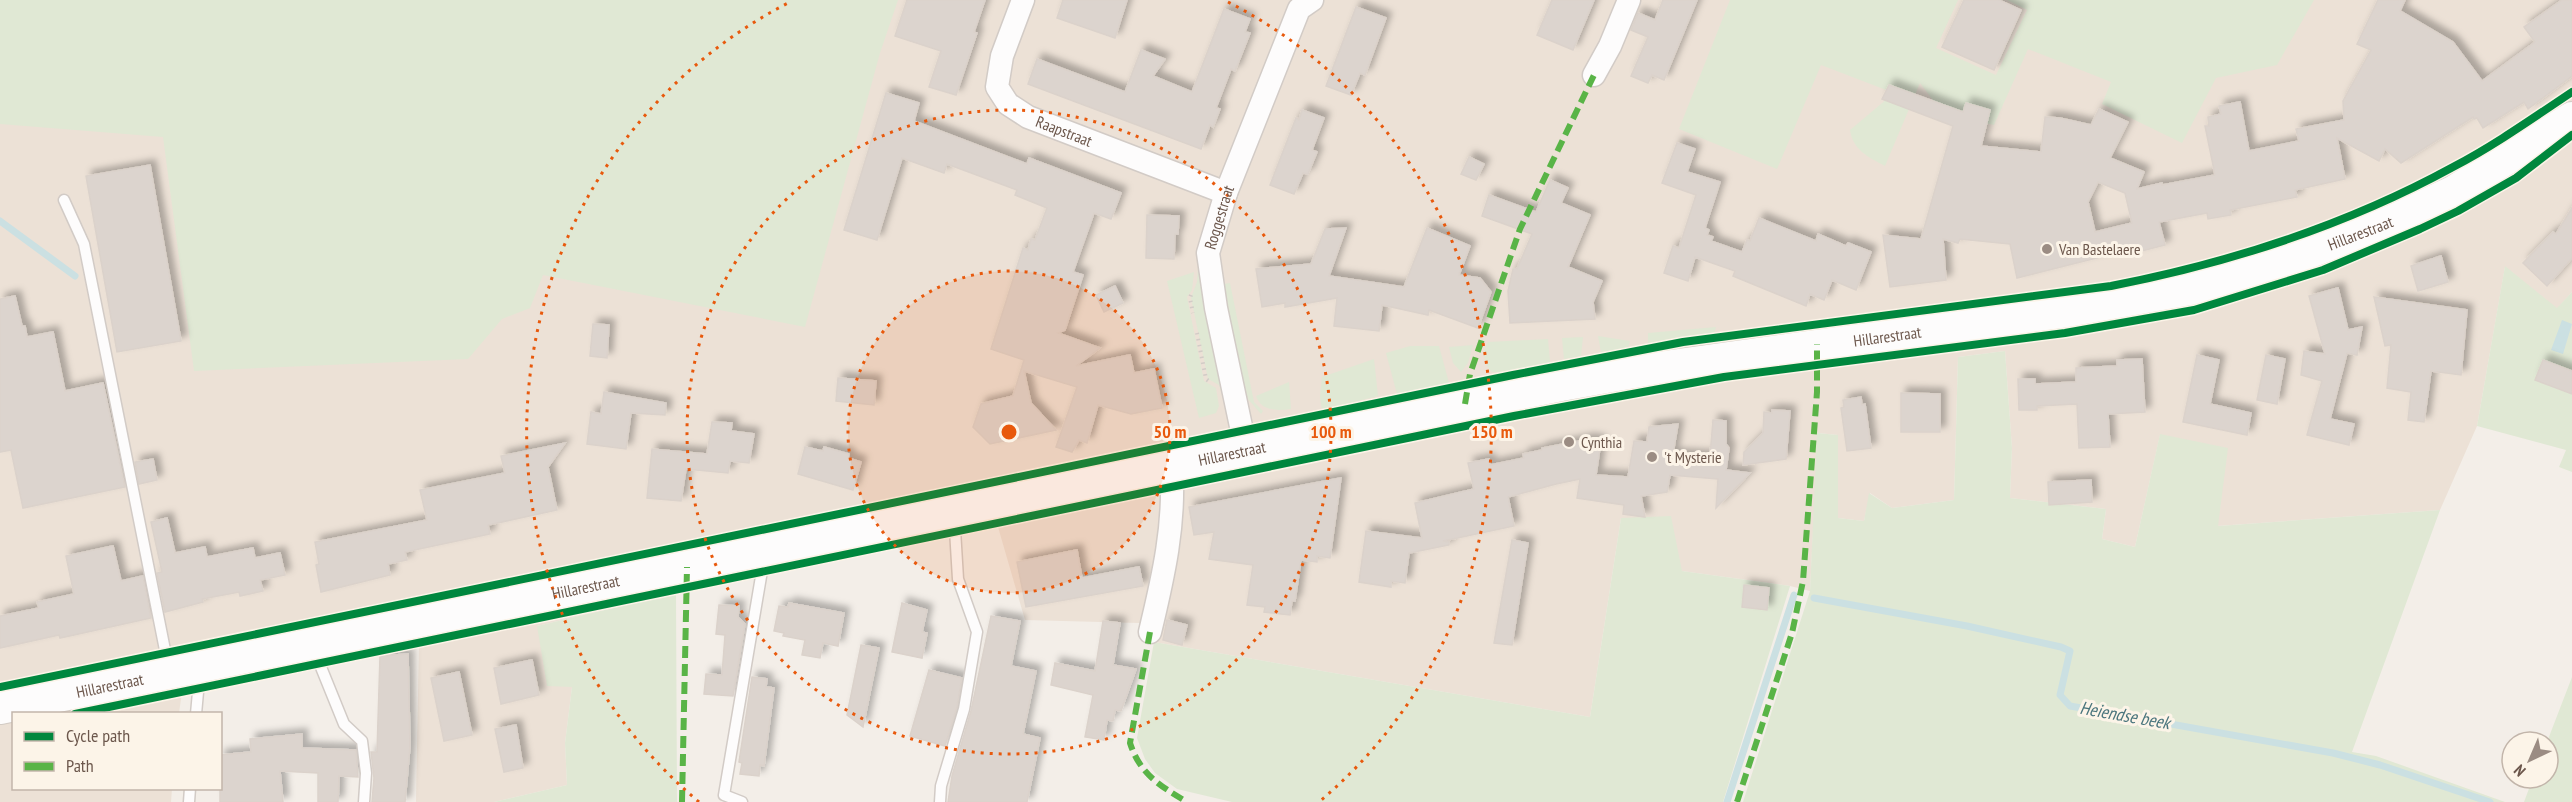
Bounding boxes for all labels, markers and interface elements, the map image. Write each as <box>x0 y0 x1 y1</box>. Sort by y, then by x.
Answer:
street label: Raapstraat <box>1033 111 1096 151</box>
street label: Roggestraat <box>1200 182 1238 252</box>
street label: Hillarestraat <box>2325 211 2396 254</box>
place label: Van Bastelaere <box>2058 239 2141 259</box>
marker: Van Bastelaere <box>2040 242 2054 256</box>
street label: Hillarestraat <box>1852 321 1923 351</box>
text: 50 m <box>1154 420 1186 443</box>
text: 100 m <box>1310 420 1352 443</box>
text: 150 m <box>1471 420 1513 443</box>
centre of rings <box>999 422 1019 442</box>
place label: Cynthia <box>1581 432 1622 452</box>
marker: Cynthia <box>1562 435 1576 449</box>
street label: Hillarestraat <box>1196 436 1268 470</box>
place label: 't Mysterie <box>1664 447 1722 467</box>
marker: 't Mysterie <box>1645 450 1659 464</box>
street label: Hillarestraat <box>550 570 622 604</box>
street label: Hillarestraat <box>74 668 146 702</box>
water label: Heiendse beek <box>2078 696 2174 735</box>
legend <box>12 712 222 790</box>
text: Cycle path <box>66 724 130 747</box>
north arrow <box>2500 730 2560 790</box>
text: Path <box>66 754 94 777</box>
text: N <box>2510 761 2530 781</box>

